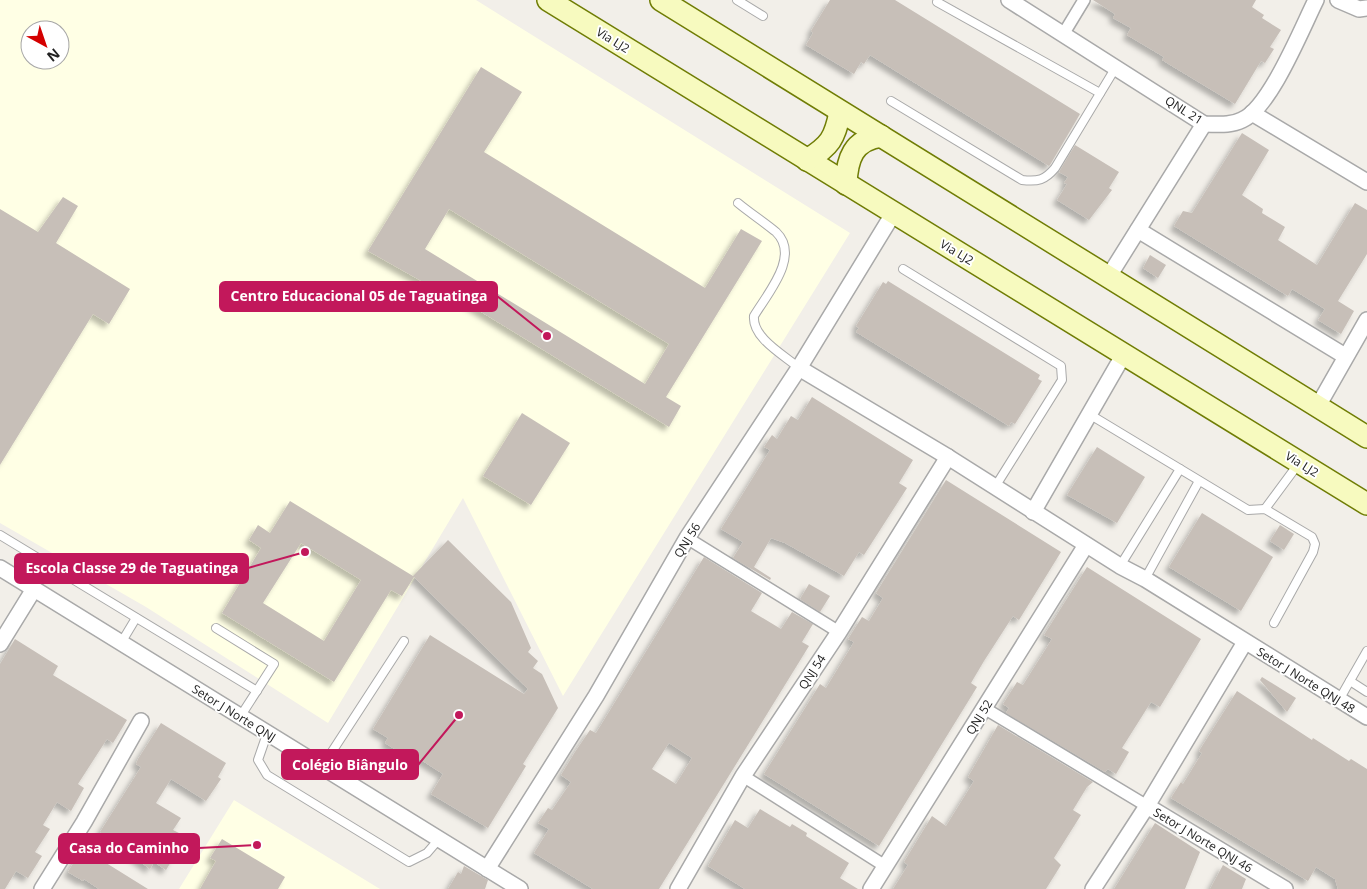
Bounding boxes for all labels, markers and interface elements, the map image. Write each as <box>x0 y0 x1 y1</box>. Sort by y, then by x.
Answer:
north arrow <box>20 20 70 70</box>
street label: Via LJ2 <box>593 23 633 57</box>
text: N <box>43 44 64 66</box>
street label: QNL 21 <box>1162 92 1206 128</box>
street label: Via LJ2 <box>937 235 977 269</box>
callout: Centro Educacional 05 de Taguatinga <box>220 282 497 311</box>
text: Centro Educacional 05 de Taguatinga <box>231 286 487 305</box>
street label: Via LJ2 <box>1282 447 1322 481</box>
street label: QNJ 56 <box>670 519 704 561</box>
callout: Escola Classe 29 de Taguatinga <box>15 554 248 583</box>
text: Escola Classe 29 de Taguatinga <box>26 558 238 577</box>
street label: Setor J Norte QNJ 48 <box>1254 643 1358 717</box>
street label: QNJ 54 <box>794 651 830 693</box>
street label: Setor J Norte QNJ <box>189 680 279 746</box>
street label: QNJ 52 <box>962 696 996 738</box>
callout: Colégio Biângulo <box>282 750 418 779</box>
text: Colégio Biângulo <box>292 755 408 774</box>
street label: Setor J Norte QNJ 46 <box>1150 804 1256 876</box>
callout: Casa do Caminho <box>59 834 199 863</box>
text: Casa do Caminho <box>69 838 189 857</box>

